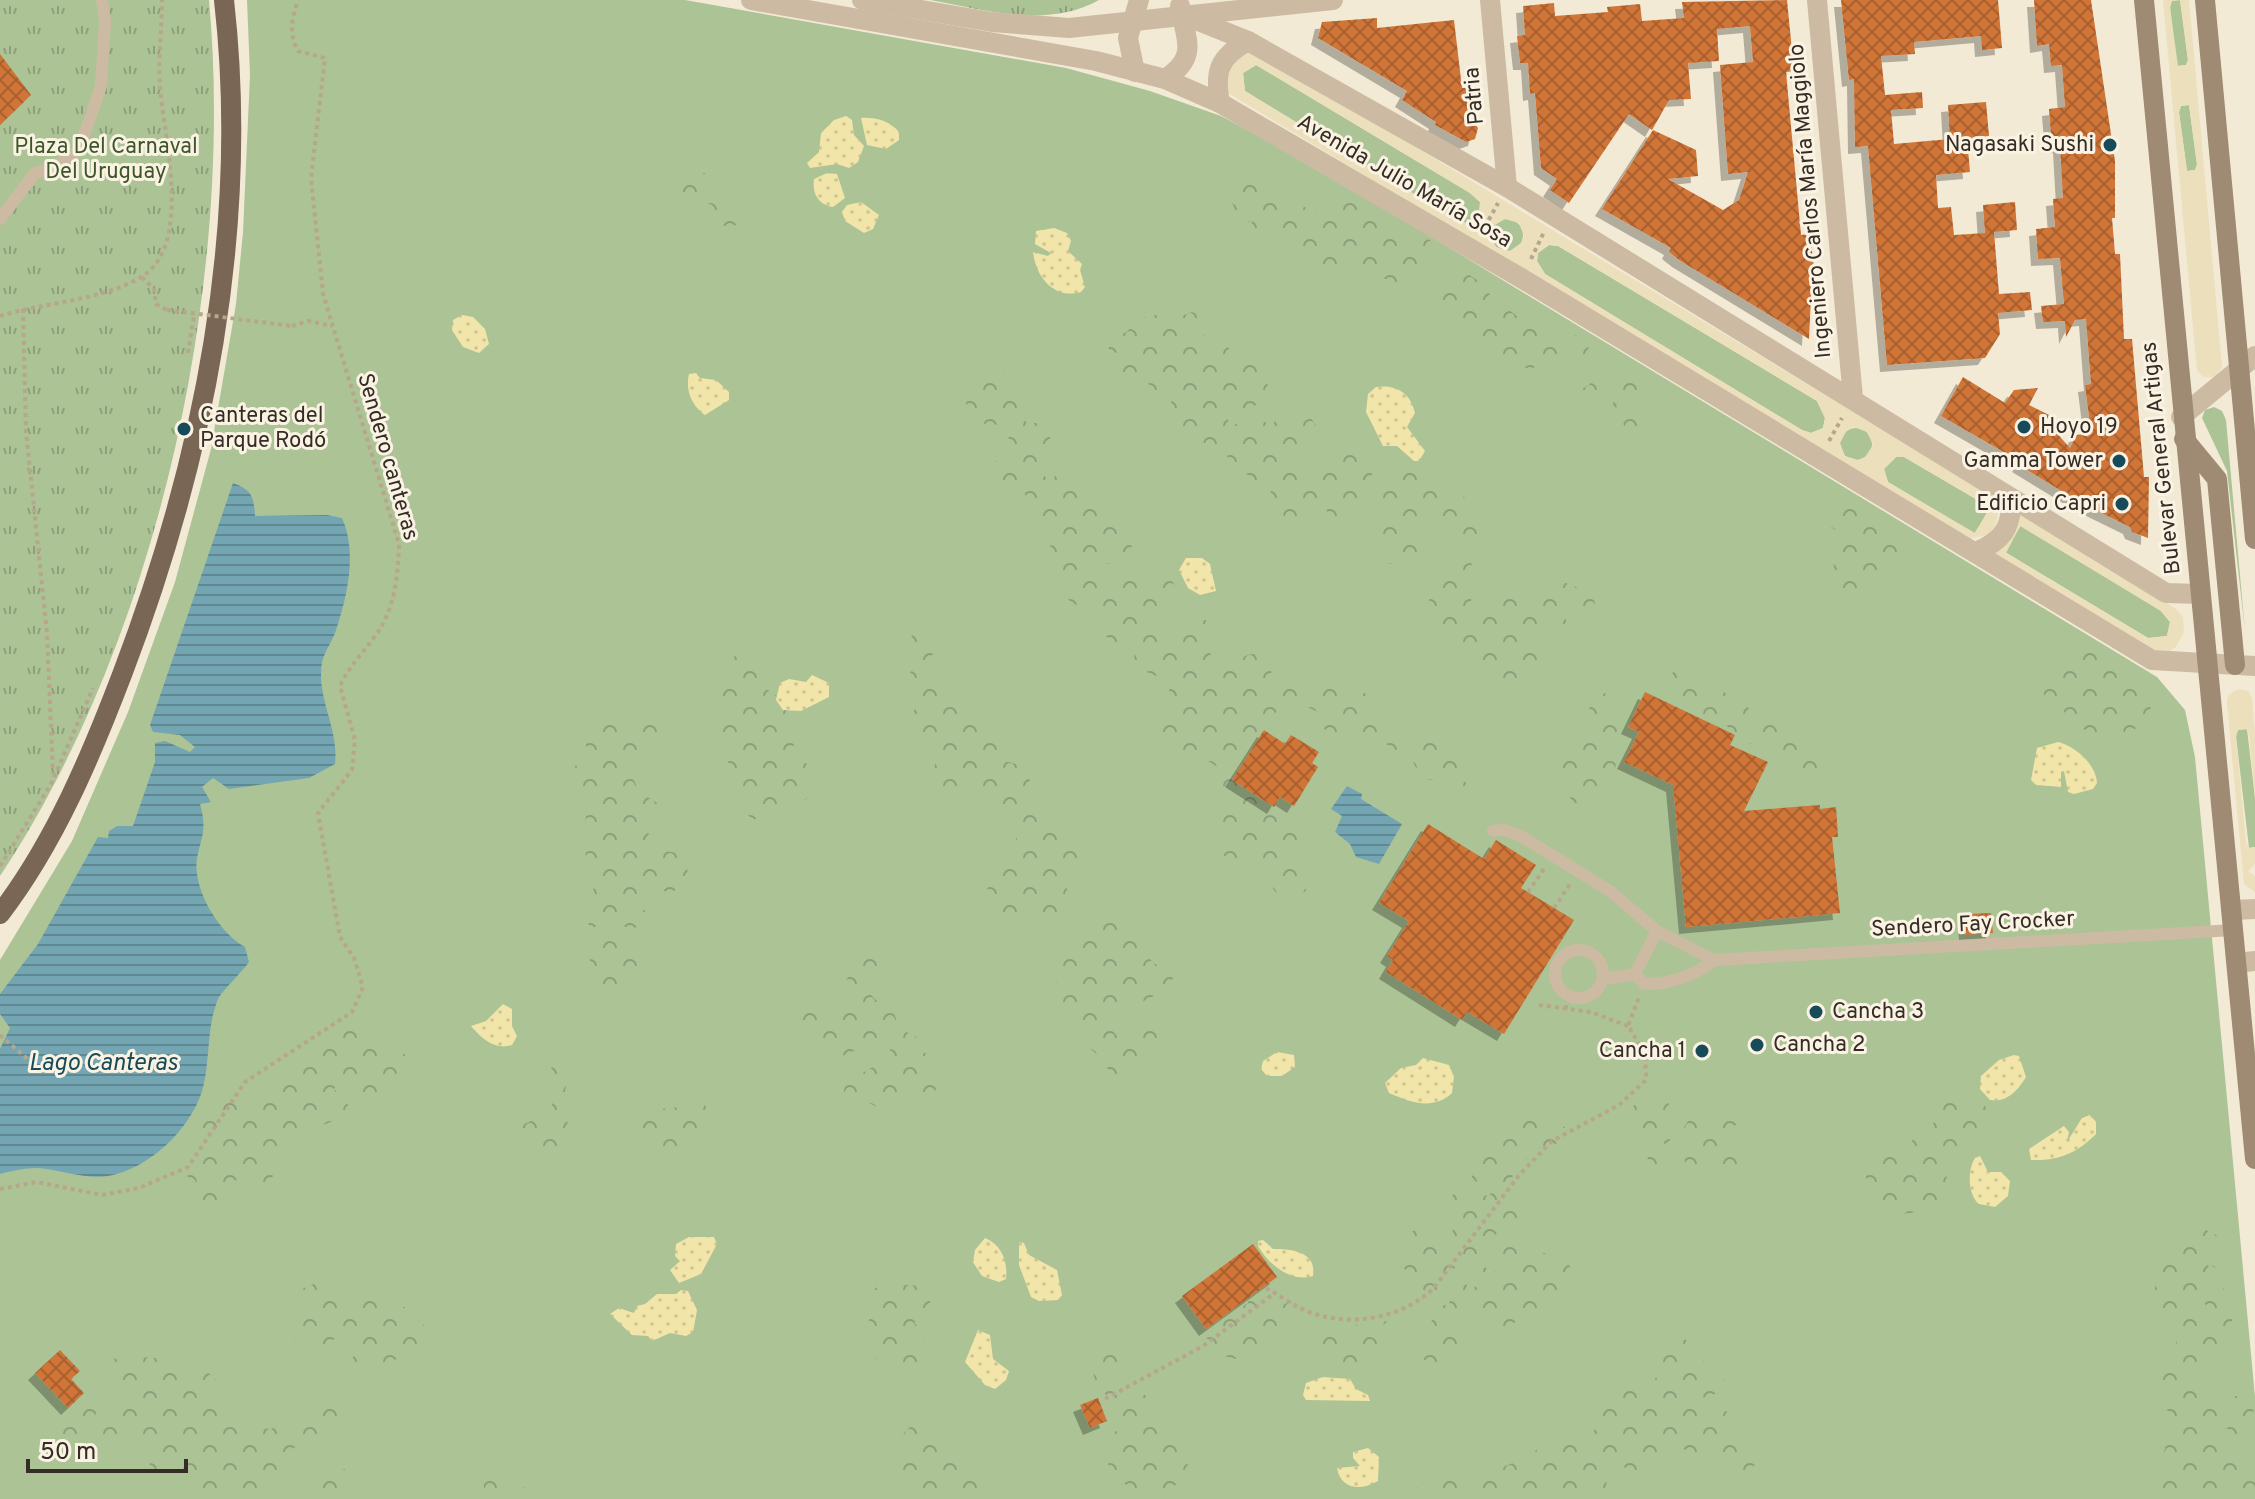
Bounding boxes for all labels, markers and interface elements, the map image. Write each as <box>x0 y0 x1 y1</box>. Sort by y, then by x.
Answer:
street label: Ingeniero Carlos María Maggiolo <box>1784 42 1838 360</box>
street label: Patria <box>1459 66 1491 126</box>
street label: Avenida Julio María Sosa <box>1292 109 1516 255</box>
place label: Nagasaki Sushi <box>1945 132 2094 159</box>
park label: Plaza Del Carnaval Del Uruguay <box>14 134 198 186</box>
marker: Nagasaki Sushi <box>2101 136 2119 154</box>
street label: Bulevar General Artigas <box>2136 340 2188 576</box>
street label: Sendero canteras <box>350 370 424 544</box>
place label: Canteras del Parque Rodó <box>200 403 326 455</box>
place label: Hoyo 19 <box>2040 414 2118 441</box>
marker: Hoyo 19 <box>2015 418 2033 436</box>
marker: Canteras del Parque Rodó <box>175 420 193 438</box>
place label: Gamma Tower <box>1963 448 2103 475</box>
marker: Gamma Tower <box>2110 452 2128 470</box>
place label: Edificio Capri <box>1976 491 2106 518</box>
marker: Edificio Capri <box>2113 495 2131 513</box>
street label: Sendero Fay Crocker <box>1870 906 2076 944</box>
place label: Cancha 3 <box>1832 999 1924 1026</box>
marker: Cancha 3 <box>1807 1003 1825 1021</box>
place label: Cancha 2 <box>1773 1032 1866 1059</box>
marker: Cancha 2 <box>1748 1036 1766 1054</box>
place label: Cancha 1 <box>1599 1038 1686 1065</box>
marker: Cancha 1 <box>1693 1042 1711 1060</box>
water label: Lago Canteras <box>28 1049 179 1079</box>
scale bar <box>28 1423 186 1473</box>
text: 50 m <box>40 1438 96 1468</box>

